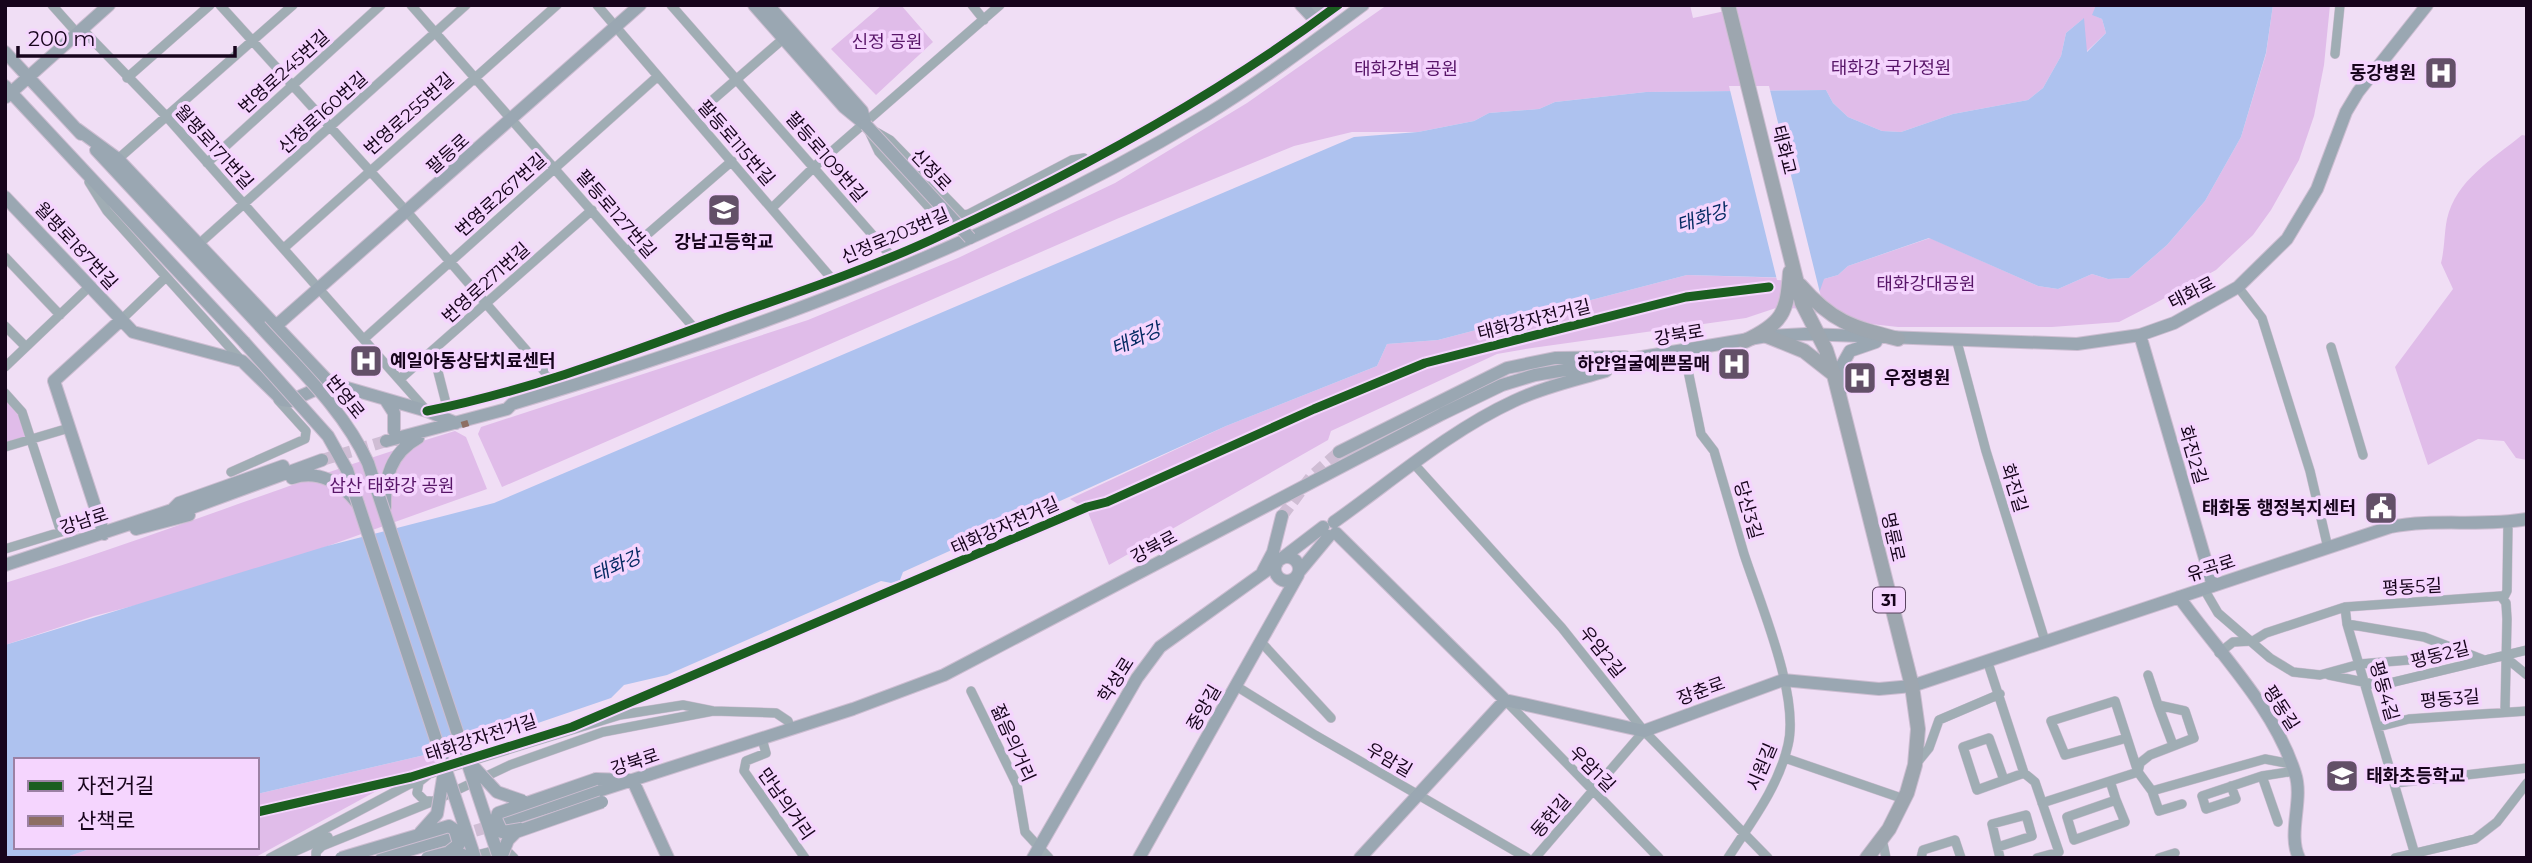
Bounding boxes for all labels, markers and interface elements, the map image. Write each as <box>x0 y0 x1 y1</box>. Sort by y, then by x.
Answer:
scale bar <box>18 14 234 58</box>
street label: 번영로245번길 <box>234 25 334 119</box>
text: 200 m <box>28 26 95 51</box>
park label: 신정 공원 <box>852 31 922 53</box>
hospital icon: 동강병원 <box>2422 54 2460 92</box>
park label: 태화강 국가정원 <box>1831 57 1951 79</box>
park label: 태화강변 공원 <box>1354 58 1458 80</box>
place label: 동강병원 <box>2350 62 2416 84</box>
street label: 신정로160번길 <box>274 67 372 159</box>
street label: 번영로255번길 <box>360 68 458 160</box>
street label: 팔등로115번길 <box>693 96 779 190</box>
street label: 월평로171번길 <box>170 100 258 194</box>
street label: 팔등로109번길 <box>781 107 871 207</box>
street label: 태화교 <box>1767 123 1801 177</box>
street label: 팔등로 <box>422 129 474 179</box>
street label: 신정로 <box>906 144 956 196</box>
street label: 번영로267번길 <box>451 149 551 241</box>
street label: 팔등로127번길 <box>572 165 660 263</box>
school or university icon: 강남고등학교 <box>705 191 743 229</box>
street label: 월평로187번길 <box>30 198 122 294</box>
water label: 태화강 <box>1674 198 1733 237</box>
street label: 신정로203번길 <box>838 203 952 269</box>
place label: 강남고등학교 <box>674 231 774 253</box>
street label: 번영로271번길 <box>438 238 534 328</box>
street label: 태화로 <box>2165 272 2219 314</box>
park label: 태화강대공원 <box>1876 273 1976 295</box>
street label: 태화강자전거길 <box>1475 295 1593 345</box>
water label: 태화강 <box>1107 317 1167 360</box>
street label: 강북로 <box>1653 320 1705 350</box>
hospital icon: 예일아동상담치료센터 <box>347 342 385 380</box>
hospital icon: 하얀얼굴예쁜몸매 <box>1715 345 1753 383</box>
place label: 예일아동상담치료센터 <box>390 350 556 372</box>
place label: 하얀얼굴예쁜몸매 <box>1578 353 1710 375</box>
hospital icon: 우정병원 <box>1841 359 1879 397</box>
place label: 우정병원 <box>1884 367 1950 389</box>
street label: 번영로 <box>321 371 369 423</box>
street label: 화진2길 <box>2174 423 2212 487</box>
street label: 화진길 <box>1996 461 2032 515</box>
park label: 삼산 태화강 공원 <box>329 475 455 497</box>
street label: 당산3길 <box>1729 478 1767 542</box>
public building icon: 태화동 행정복지센터 <box>2362 489 2400 527</box>
street label: 태화강자전거길 <box>948 492 1062 560</box>
place label: 태화동 행정복지센터 <box>2202 497 2356 519</box>
street label: 강남로 <box>57 503 111 539</box>
street label: 명륜로 <box>1877 510 1909 564</box>
street label: 강북로 <box>1127 526 1181 568</box>
water label: 태화강 <box>587 544 647 587</box>
street label: 유곡로 <box>2184 550 2238 586</box>
street label: 평동5길 <box>2382 574 2442 600</box>
road number: 31 <box>1873 587 1905 612</box>
street label: 우암2길 <box>1575 622 1629 682</box>
street label: 평동2길 <box>2408 637 2472 673</box>
street label: 학성로 <box>1093 653 1139 707</box>
street label: 평동4길 <box>2365 658 2403 724</box>
street label: 장춘로 <box>1674 672 1728 710</box>
street label: 중앙길 <box>1182 681 1226 735</box>
street label: 평동길 <box>2258 681 2304 735</box>
street label: 평동3길 <box>2419 685 2481 713</box>
street label: 젊음의거리 <box>986 701 1040 785</box>
street label: 태화강자전거길 <box>422 710 540 766</box>
street label: 우암길 <box>1362 738 1416 782</box>
street label: 시원길 <box>1742 740 1782 794</box>
street label: 우암1길 <box>1564 741 1620 797</box>
street label: 강북로 <box>608 744 662 780</box>
school or university icon: 태화초등학교 <box>2323 757 2361 795</box>
legend <box>14 758 259 849</box>
street label: 만남의거리 <box>753 764 819 844</box>
place label: 태화초등학교 <box>2366 765 2465 787</box>
text: 자전거길 <box>77 773 154 798</box>
street label: 동헌길 <box>1526 790 1576 842</box>
text: 산책로 <box>77 808 135 833</box>

